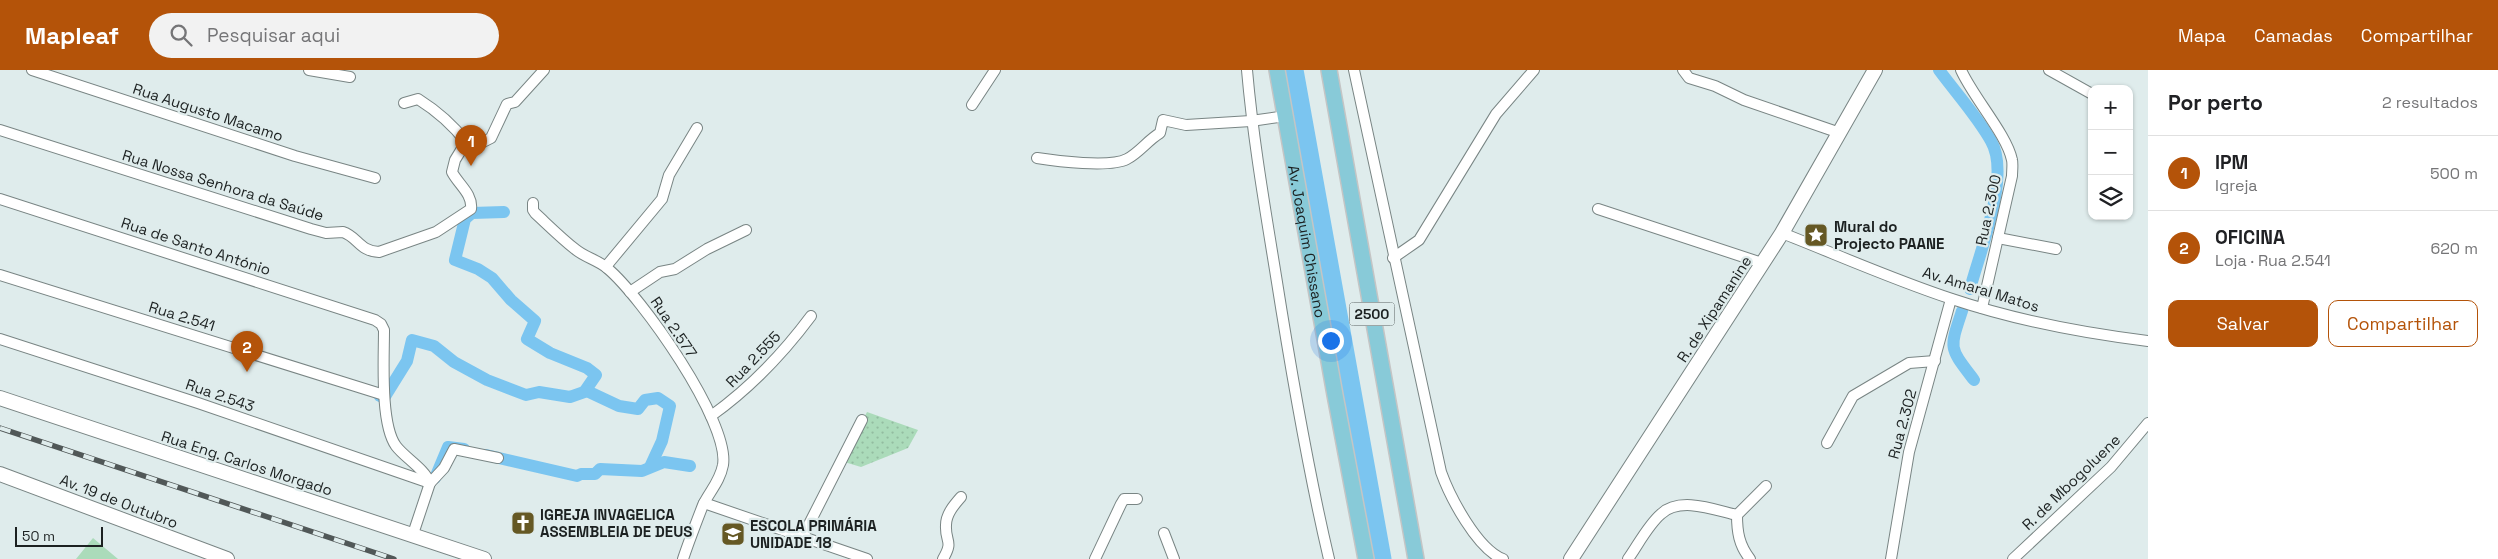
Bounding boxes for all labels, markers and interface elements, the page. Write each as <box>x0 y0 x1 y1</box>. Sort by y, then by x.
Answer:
search box <box>149 13 499 58</box>
text: Mapleaf <box>25 20 119 51</box>
icon: search <box>167 21 195 49</box>
text: Pesquisar aqui <box>207 23 340 48</box>
text: Mapa <box>2178 24 2226 47</box>
text: Camadas <box>2254 24 2333 47</box>
text: Compartilhar <box>2361 24 2473 47</box>
street label: Rua Augusto Macamo <box>130 79 286 145</box>
map controls <box>2088 85 2133 220</box>
button: + <box>2088 85 2133 130</box>
text: Por perto <box>2168 89 2263 116</box>
text: 2 resultados <box>2382 92 2478 113</box>
pin: 1 <box>455 125 487 166</box>
button: − <box>2088 130 2133 175</box>
street label: Rua Nossa Senhora da Saúde <box>120 145 326 225</box>
text: IPM <box>2215 150 2248 175</box>
street label: Av. Joaquim Chissano <box>1285 163 1331 319</box>
text: 1 <box>2180 163 2188 184</box>
text: 500 m <box>2430 163 2478 184</box>
street label: Rua 2.300 <box>1971 173 2005 247</box>
button: layers <box>2088 175 2133 220</box>
text: Igreja <box>2215 175 2258 196</box>
street label: Rua de Santo António <box>119 213 273 279</box>
place label: Mural do Projecto PAANE <box>1834 217 1944 253</box>
place icon: Mural do Projecto PAANE <box>1803 222 1829 248</box>
text: OFICINA <box>2215 225 2285 250</box>
text: 2 <box>2179 238 2189 259</box>
text: 620 m <box>2430 238 2478 259</box>
text: Loja · Rua 2.541 <box>2215 250 2331 271</box>
street label: R. de Xipamanine <box>1673 252 1756 366</box>
street label: Av. Amaral Matos <box>1920 262 2042 316</box>
street label: Rua 2.577 <box>647 293 701 361</box>
street label: Rua 2.541 <box>147 297 217 335</box>
button: Salvar <box>2168 300 2318 347</box>
button: Compartilhar <box>2328 300 2478 347</box>
road number: 2500 <box>1350 302 1394 325</box>
street label: Rua 2.555 <box>722 327 784 391</box>
your location <box>1318 328 1344 354</box>
pin: 2 <box>231 331 263 372</box>
street label: Rua 2.543 <box>183 374 257 416</box>
street label: Rua 2.302 <box>1884 387 1920 461</box>
street label: Rua Eng. Carlos Morgado <box>159 426 335 500</box>
street label: R. de Mbogoluene <box>2018 430 2124 534</box>
street label: Av. 19 de Outubro <box>57 470 181 532</box>
place label: IGREJA INVAGELICA ASSEMBLEIA DE DEUS <box>540 505 692 541</box>
church icon: IGREJA INVAGELICA ASSEMBLEIA DE DEUS <box>510 510 536 536</box>
place label: ESCOLA PRIMÁRIA UNIDADE 18 <box>750 516 877 552</box>
school or university icon: ESCOLA PRIMÁRIA UNIDADE 18 <box>720 521 746 547</box>
scale bar <box>15 524 102 547</box>
text: 50 m <box>22 527 55 545</box>

